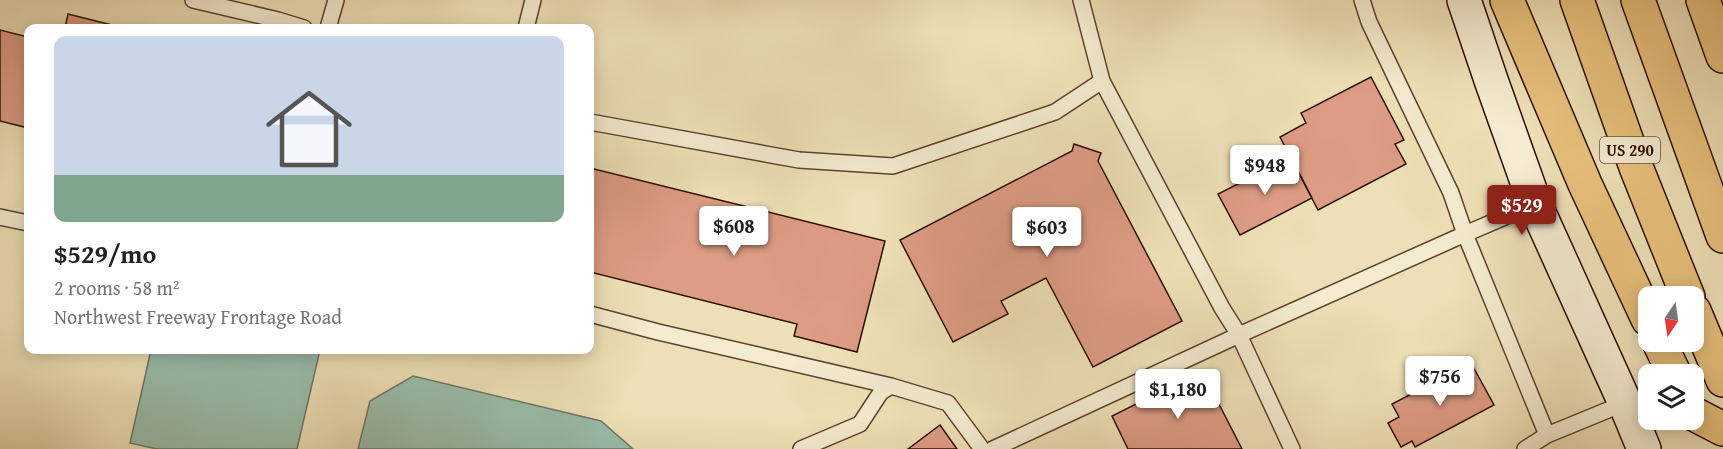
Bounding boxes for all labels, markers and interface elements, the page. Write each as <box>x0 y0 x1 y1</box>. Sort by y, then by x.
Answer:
icon: home <box>255 75 363 183</box>
road number: US 290 <box>1600 137 1660 163</box>
pin: $948 <box>1229 145 1301 196</box>
text: $948 <box>1244 150 1286 179</box>
pin: $529 <box>1486 185 1558 236</box>
text: $529 <box>1501 190 1543 219</box>
pin: $608 <box>698 206 770 257</box>
pin: $603 <box>1011 207 1083 258</box>
text: $608 <box>713 211 755 240</box>
text: $603 <box>1026 212 1068 241</box>
text: $529/mo <box>54 234 156 273</box>
text: 2 rooms · 58 m² <box>54 273 180 302</box>
north arrow <box>1638 286 1704 352</box>
map controls <box>1638 286 1704 430</box>
text: Northwest Freeway Frontage Road <box>54 302 342 331</box>
pin: $756 <box>1404 356 1476 407</box>
text: $756 <box>1419 361 1461 390</box>
button: layers <box>1638 364 1704 430</box>
pin: $1,180 <box>1129 369 1227 420</box>
text: $1,180 <box>1149 374 1207 403</box>

